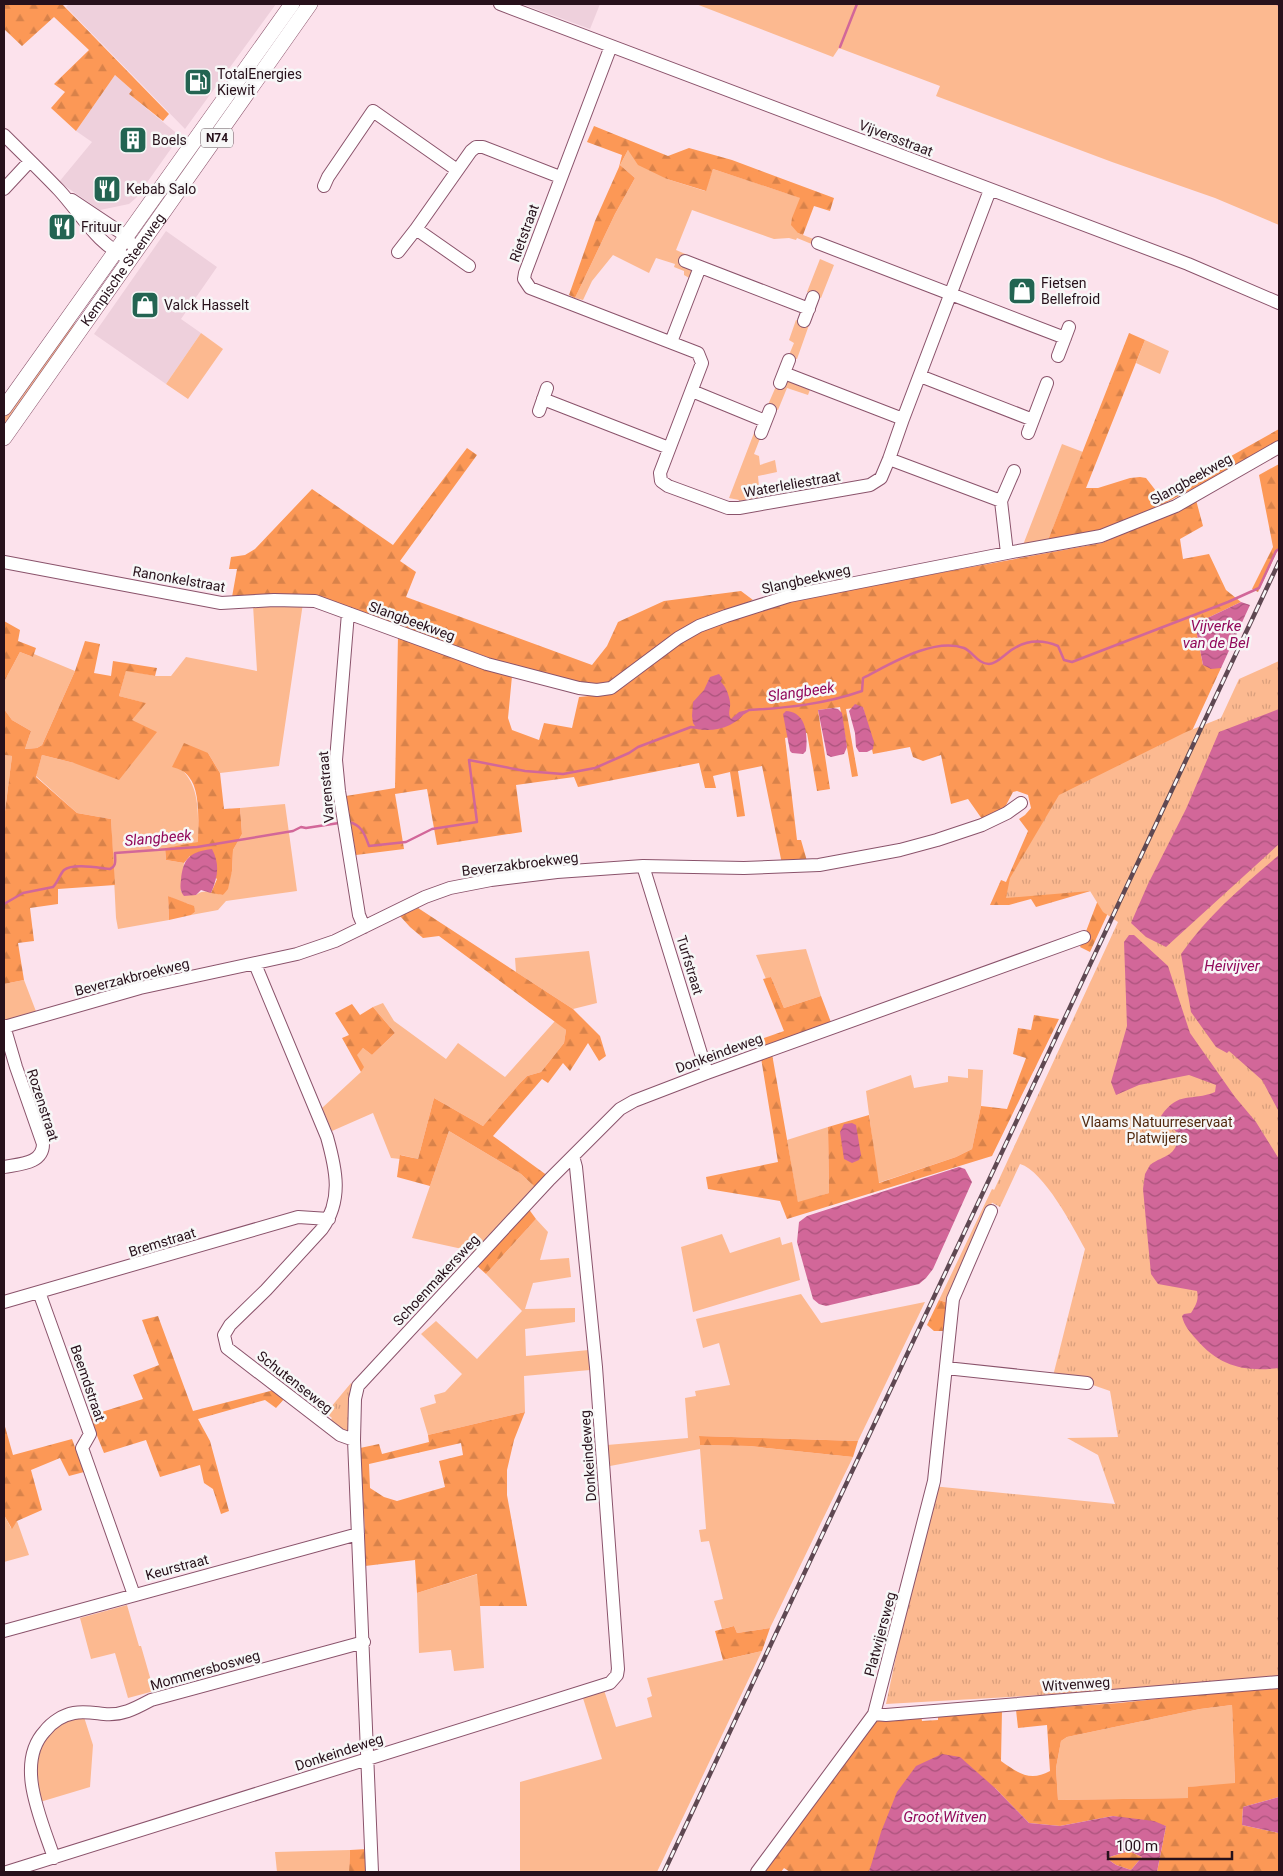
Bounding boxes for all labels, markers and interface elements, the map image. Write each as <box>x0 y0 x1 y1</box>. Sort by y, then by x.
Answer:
place label: TotalEnergies Kiewit <box>217 66 302 98</box>
fuel station icon: TotalEnergies Kiewit <box>183 67 213 97</box>
street label: Vijversstraat <box>857 117 936 160</box>
building icon: Boels <box>118 125 148 155</box>
road number: N74 <box>201 128 233 148</box>
place label: Boels <box>152 132 187 148</box>
restaurant icon: Kebab Salo <box>92 174 122 204</box>
place label: Kebab Salo <box>126 181 196 197</box>
street label: Rietstraat <box>506 202 542 264</box>
street label: Kempische Steenweg <box>78 210 168 329</box>
restaurant icon: Frituur <box>47 212 77 242</box>
place label: Frituur <box>81 219 122 235</box>
place label: Fietsen Bellefroid <box>1041 275 1100 307</box>
shop icon: Fietsen Bellefroid <box>1007 276 1037 306</box>
shop icon: Valck Hasselt <box>130 290 160 320</box>
place label: Valck Hasselt <box>164 297 249 313</box>
street label: Slangbeekweg <box>1148 450 1234 508</box>
street label: Waterleliestraat <box>742 468 842 500</box>
street label: Slangbeekweg <box>760 561 852 597</box>
street label: Ranonkelstraat <box>132 563 227 595</box>
street label: Slangbeekweg <box>367 598 457 644</box>
water label: Vijverke van de Bel <box>1183 617 1250 652</box>
water label: Slangbeek <box>766 678 836 706</box>
street label: Varenstraat <box>315 750 337 824</box>
water label: Slangbeek <box>124 826 193 850</box>
street label: Beverzakbroekweg <box>461 849 579 879</box>
street label: Turfstraat <box>673 933 707 997</box>
street label: Beverzakbroekweg <box>73 955 191 999</box>
water label: Heivijver <box>1204 957 1261 975</box>
street label: Donkeindeweg <box>673 1030 765 1076</box>
street label: Rozenstraat <box>24 1067 62 1143</box>
park label: Vlaams Natuurreservaat Platwijers <box>1082 1114 1233 1146</box>
street label: Bremstraat <box>127 1224 198 1260</box>
street label: Schoenmakersweg <box>390 1231 482 1329</box>
street label: Beemdstraat <box>67 1343 109 1424</box>
street label: Schutenseweg <box>254 1348 336 1416</box>
street label: Donkeindeweg <box>577 1410 599 1502</box>
street label: Keurstraat <box>144 1551 211 1583</box>
street label: Platwijersweg <box>861 1590 899 1678</box>
street label: Mommersbosweg <box>148 1647 262 1693</box>
street label: Witvenweg <box>1041 1674 1111 1694</box>
street label: Donkeindeweg <box>293 1730 385 1774</box>
water label: Groot Witven <box>903 1808 987 1826</box>
scale bar <box>1108 1828 1232 1860</box>
text: 100 m <box>1116 1837 1158 1855</box>

